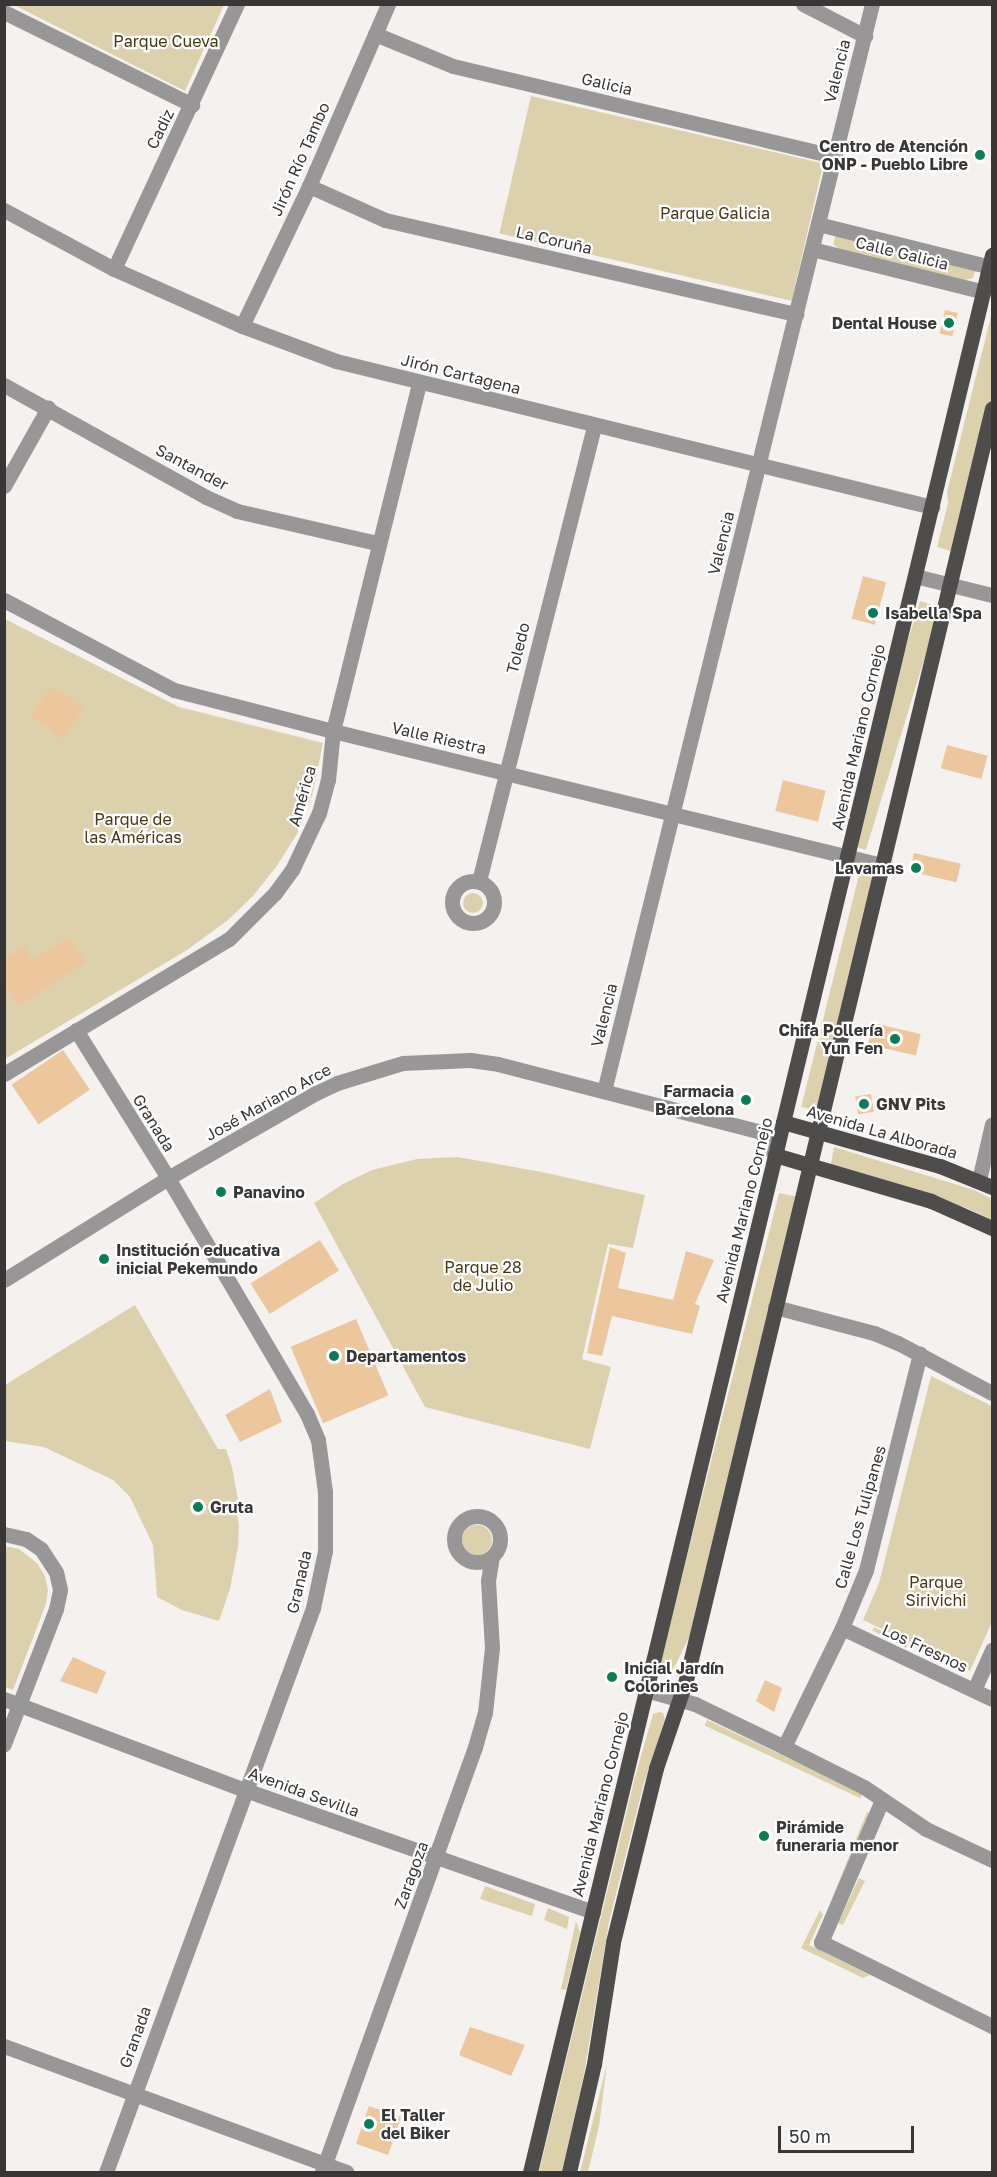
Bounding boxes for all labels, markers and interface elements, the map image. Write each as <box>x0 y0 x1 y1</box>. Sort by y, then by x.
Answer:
park label: Parque Cueva <box>113 31 219 51</box>
street label: Valencia <box>820 37 854 105</box>
street label: Galicia <box>580 69 634 99</box>
street label: Jirón Río Tambo <box>266 99 334 219</box>
street label: Cadiz <box>142 106 178 152</box>
place label: Centro de Atención ONP - Pueblo Libre <box>819 136 968 174</box>
marker: Centro de Atención ONP - Pueblo Libre <box>973 148 987 162</box>
park label: Parque Galicia <box>660 203 770 223</box>
street label: La Coruña <box>514 222 594 258</box>
street label: Calle Galicia <box>854 232 950 274</box>
place label: Dental House <box>832 313 937 333</box>
marker: Dental House <box>942 316 956 330</box>
street label: Jirón Cartagena <box>399 350 523 398</box>
street label: Santander <box>152 440 232 494</box>
street label: Valencia <box>704 509 738 577</box>
place label: Isabella Spa <box>885 603 982 623</box>
marker: Isabella Spa <box>866 606 880 620</box>
street label: Toledo <box>502 621 534 675</box>
street label: Avenida Mariano Cornejo <box>827 642 889 832</box>
street label: Valle Riestra <box>390 718 488 758</box>
street label: América <box>284 763 320 829</box>
park label: Parque de las Américas <box>84 809 182 847</box>
place label: Lavamas <box>835 858 904 878</box>
marker: Lavamas <box>909 861 923 875</box>
street label: Valencia <box>587 981 621 1049</box>
place label: Chifa Pollería Yun Fen <box>779 1020 883 1058</box>
marker: Chifa Pollería Yun Fen <box>888 1032 902 1046</box>
street label: José Mariano Arce <box>202 1059 334 1145</box>
place label: Farmacia Barcelona <box>655 1081 734 1119</box>
street label: Granada <box>129 1091 179 1155</box>
marker: Farmacia Barcelona <box>739 1093 753 1107</box>
place label: GNV Pits <box>876 1094 946 1114</box>
marker: GNV Pits <box>857 1097 871 1111</box>
street label: Avenida La Alborada <box>804 1101 960 1163</box>
street label: Avenida Mariano Cornejo <box>712 1115 776 1305</box>
place label: Panavino <box>233 1182 305 1202</box>
marker: Panavino <box>214 1185 228 1199</box>
place label: Institución educativa inicial Pekemundo <box>116 1240 280 1278</box>
marker: Institución educativa inicial Pekemundo <box>97 1252 111 1266</box>
park label: Parque 28 de Julio <box>444 1257 522 1295</box>
place label: Departamentos <box>346 1346 466 1366</box>
marker: Departamentos <box>327 1349 341 1363</box>
street label: Calle Los Tulipanes <box>830 1443 890 1591</box>
place label: Gruta <box>210 1497 253 1517</box>
marker: Gruta <box>191 1500 205 1514</box>
street label: Granada <box>282 1549 316 1615</box>
park label: Parque Sirivichi <box>905 1572 967 1610</box>
street label: Los Fresnos <box>879 1620 971 1676</box>
place label: Inicial Jardín Colorines <box>624 1658 724 1696</box>
marker: Inicial Jardín Colorines <box>605 1670 619 1684</box>
street label: Avenida Mariano Cornejo <box>568 1709 632 1899</box>
street label: Avenida Sevilla <box>246 1763 362 1821</box>
place label: Pirámide funeraria menor <box>776 1817 899 1855</box>
marker: Pirámide funeraria menor <box>757 1829 771 1843</box>
street label: Zaragoza <box>390 1839 432 1911</box>
street label: Granada <box>115 2004 155 2070</box>
place label: El Taller del Biker <box>381 2105 450 2143</box>
scale bar <box>781 2114 918 2152</box>
marker: El Taller del Biker <box>362 2117 376 2131</box>
text: 50 m <box>789 2125 831 2147</box>

